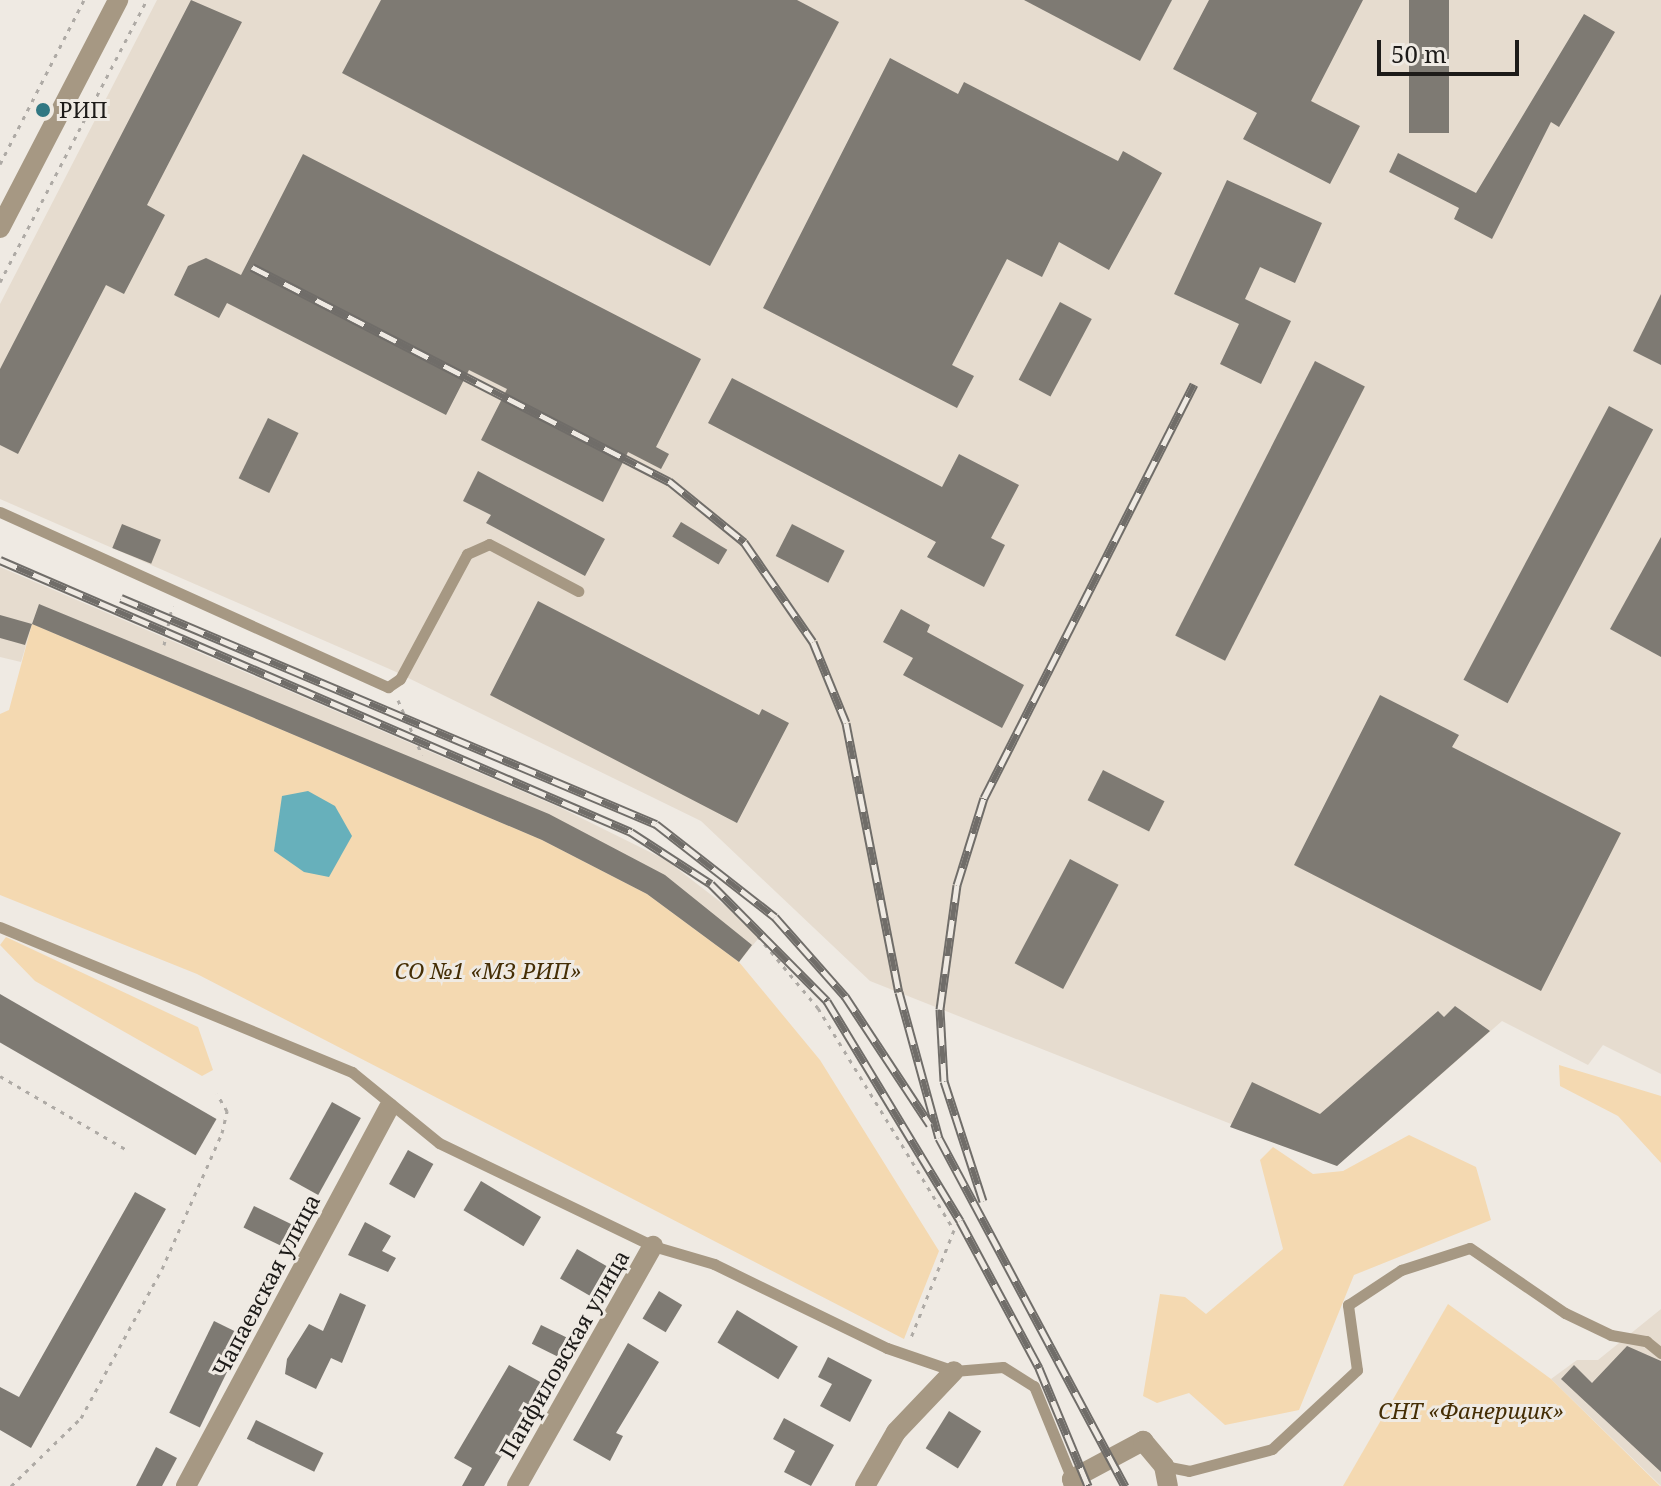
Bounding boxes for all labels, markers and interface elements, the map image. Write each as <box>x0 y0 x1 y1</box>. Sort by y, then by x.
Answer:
scale bar <box>1381 24 1523 74</box>
text: 50 m <box>1391 37 1447 70</box>
place label: РИП <box>59 97 107 123</box>
marker: РИП <box>34 101 52 119</box>
park label: СО №1 «МЗ РИП» <box>395 958 581 984</box>
street label: Чапаевская улица <box>207 1189 325 1381</box>
street label: Панфиловская улица <box>493 1245 635 1463</box>
park label: СНТ «Фанерщик» <box>1378 1398 1564 1424</box>

